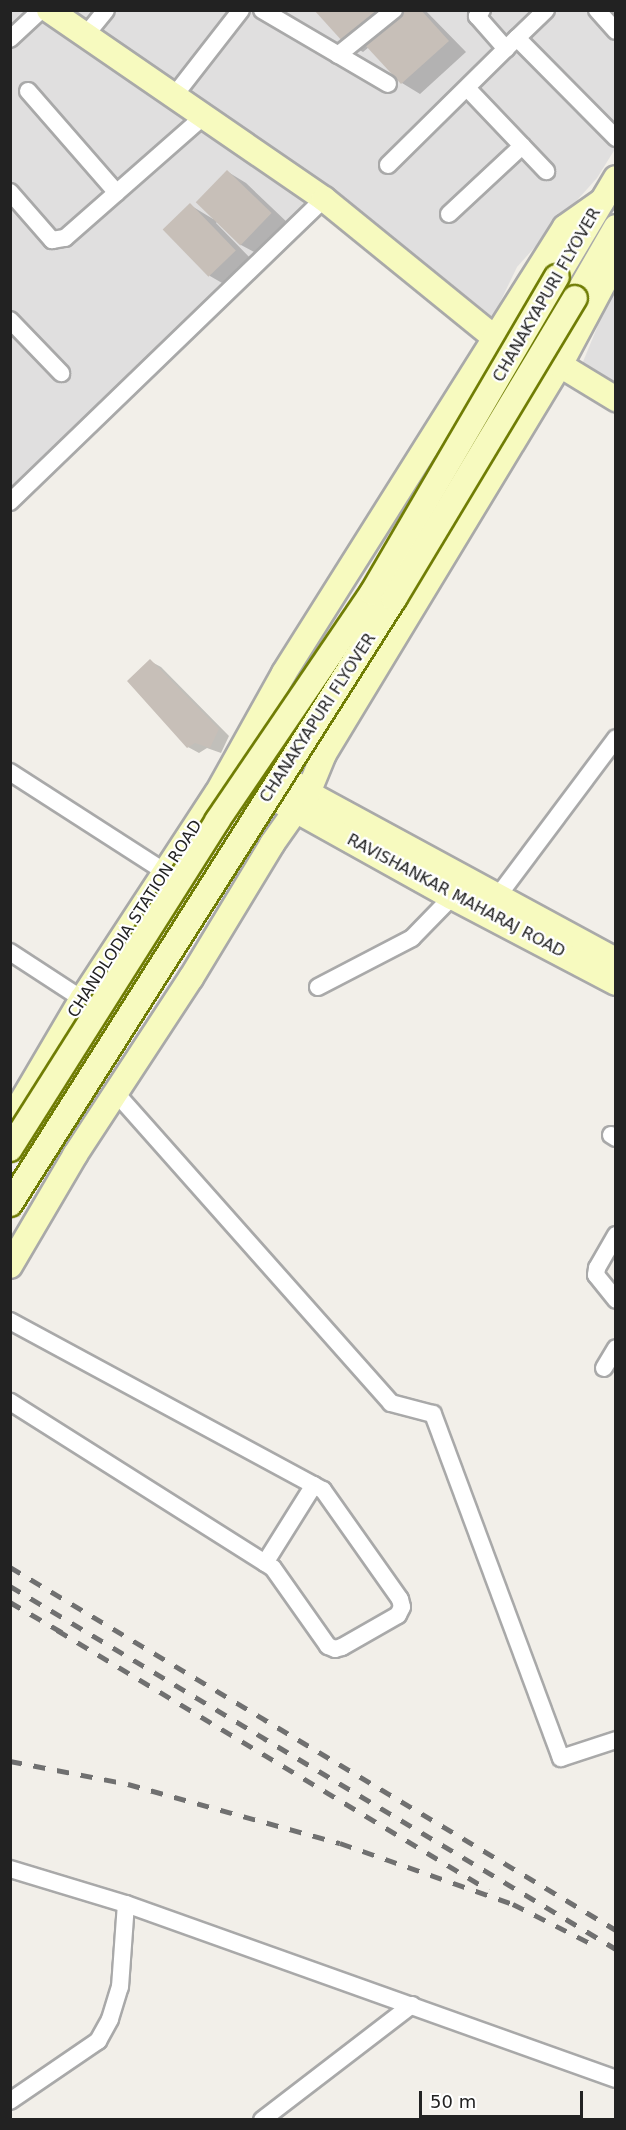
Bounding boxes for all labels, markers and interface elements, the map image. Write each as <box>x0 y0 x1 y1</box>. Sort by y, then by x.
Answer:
street label: CHANAKYAPURI FLYOVER <box>489 204 605 386</box>
street label: CHANAKYAPURI FLYOVER <box>256 630 380 806</box>
street label: CHANDLODIA STATION ROAD <box>64 817 206 1021</box>
street label: RAVISHANKAR MAHARAJ ROAD <box>344 830 568 962</box>
scale bar <box>422 2079 586 2117</box>
text: 50 m <box>430 2091 476 2112</box>

